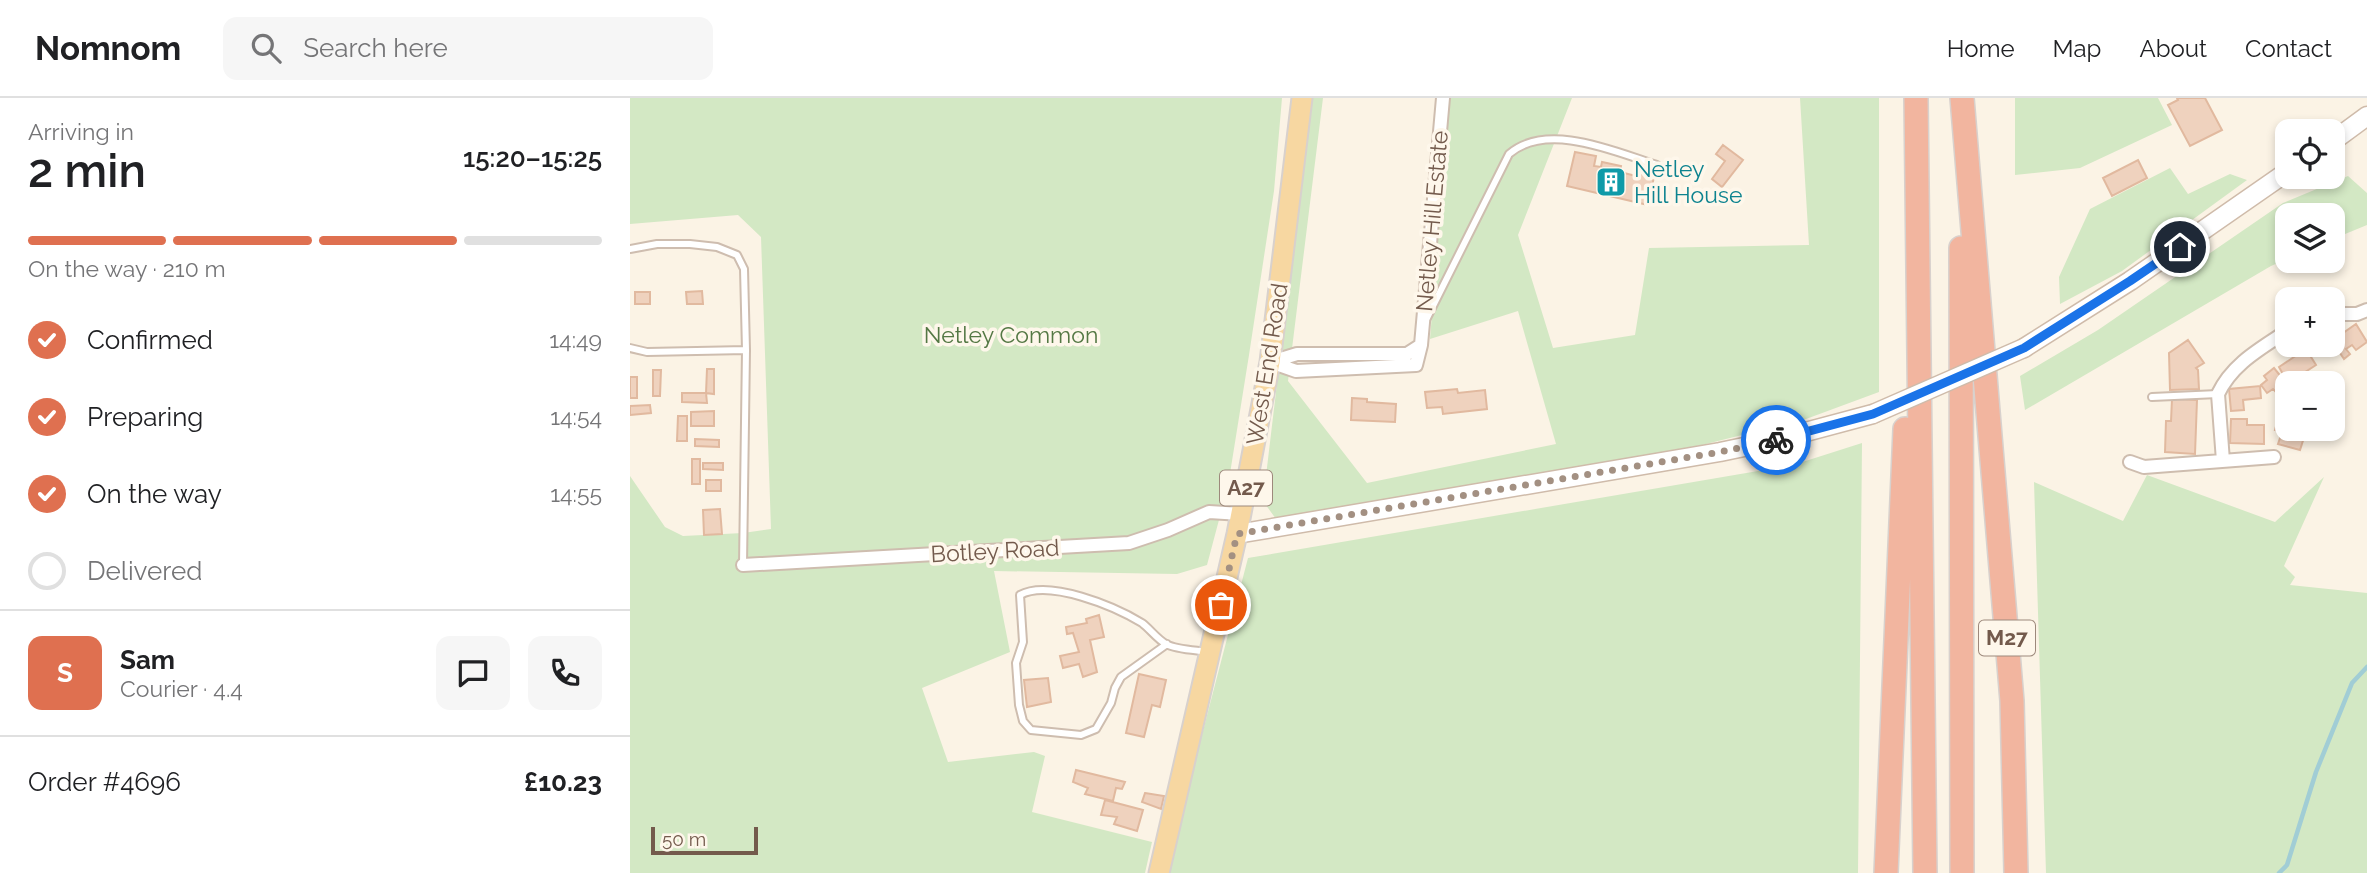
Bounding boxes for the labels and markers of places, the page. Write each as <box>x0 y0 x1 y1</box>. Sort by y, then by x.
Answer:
place label: Netley Hill House <box>1634 155 1742 208</box>
building icon: Netley Hill House <box>1594 165 1628 199</box>
pin <box>2150 217 2210 277</box>
pin <box>1191 575 1251 635</box>

